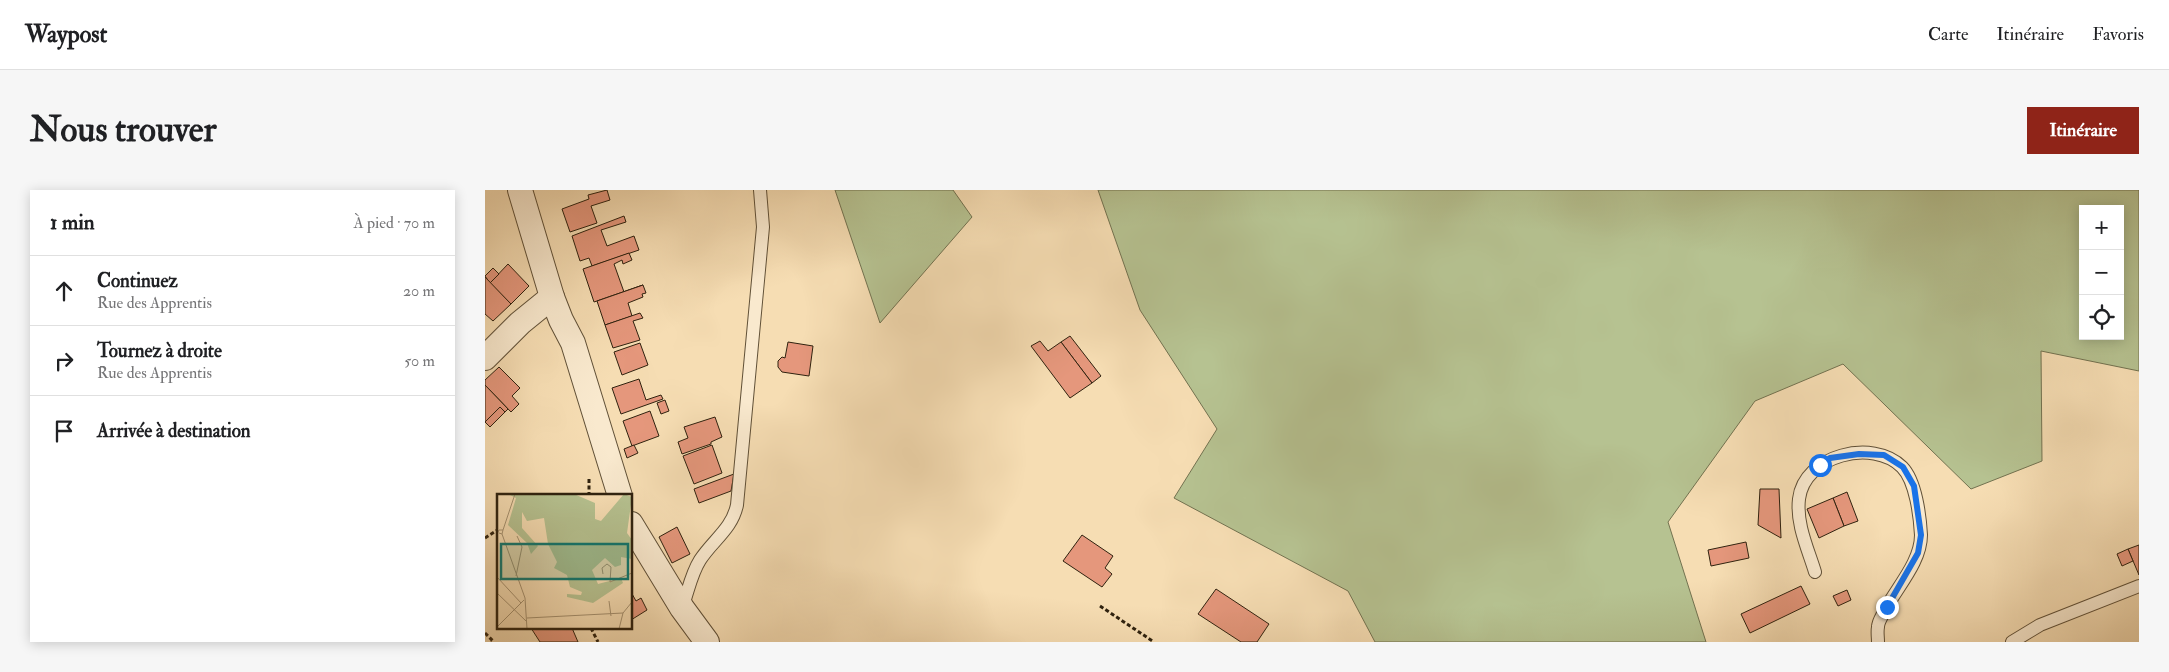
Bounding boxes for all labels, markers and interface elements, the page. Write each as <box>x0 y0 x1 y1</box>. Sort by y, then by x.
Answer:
text: Waypost <box>25 19 107 50</box>
text: Carte <box>1928 23 1969 46</box>
text: Itinéraire <box>1997 23 2064 46</box>
text: Favoris <box>2092 23 2144 46</box>
button: Itinéraire <box>2027 107 2139 154</box>
text: Nous trouver <box>30 108 217 152</box>
map controls <box>2079 205 2124 340</box>
button: + <box>2079 205 2124 250</box>
text: 1 min <box>50 209 95 236</box>
text: À pied · 70 m <box>354 213 435 233</box>
button: − <box>2079 250 2124 295</box>
text: Continuez <box>97 269 178 293</box>
icon: ahead <box>50 277 78 305</box>
text: 20 m <box>403 281 435 301</box>
text: Rue des Apprentis <box>97 293 212 313</box>
button: locate <box>2079 295 2124 340</box>
text: Tournez à droite <box>97 339 222 363</box>
icon: right <box>50 347 78 375</box>
text: 50 m <box>404 351 435 371</box>
text: Rue des Apprentis <box>97 363 212 383</box>
icon: arrive <box>50 417 78 445</box>
text: Arrivée à destination <box>97 419 251 443</box>
route start <box>1809 454 1832 477</box>
inset map <box>497 494 633 630</box>
route end <box>1876 596 1899 619</box>

